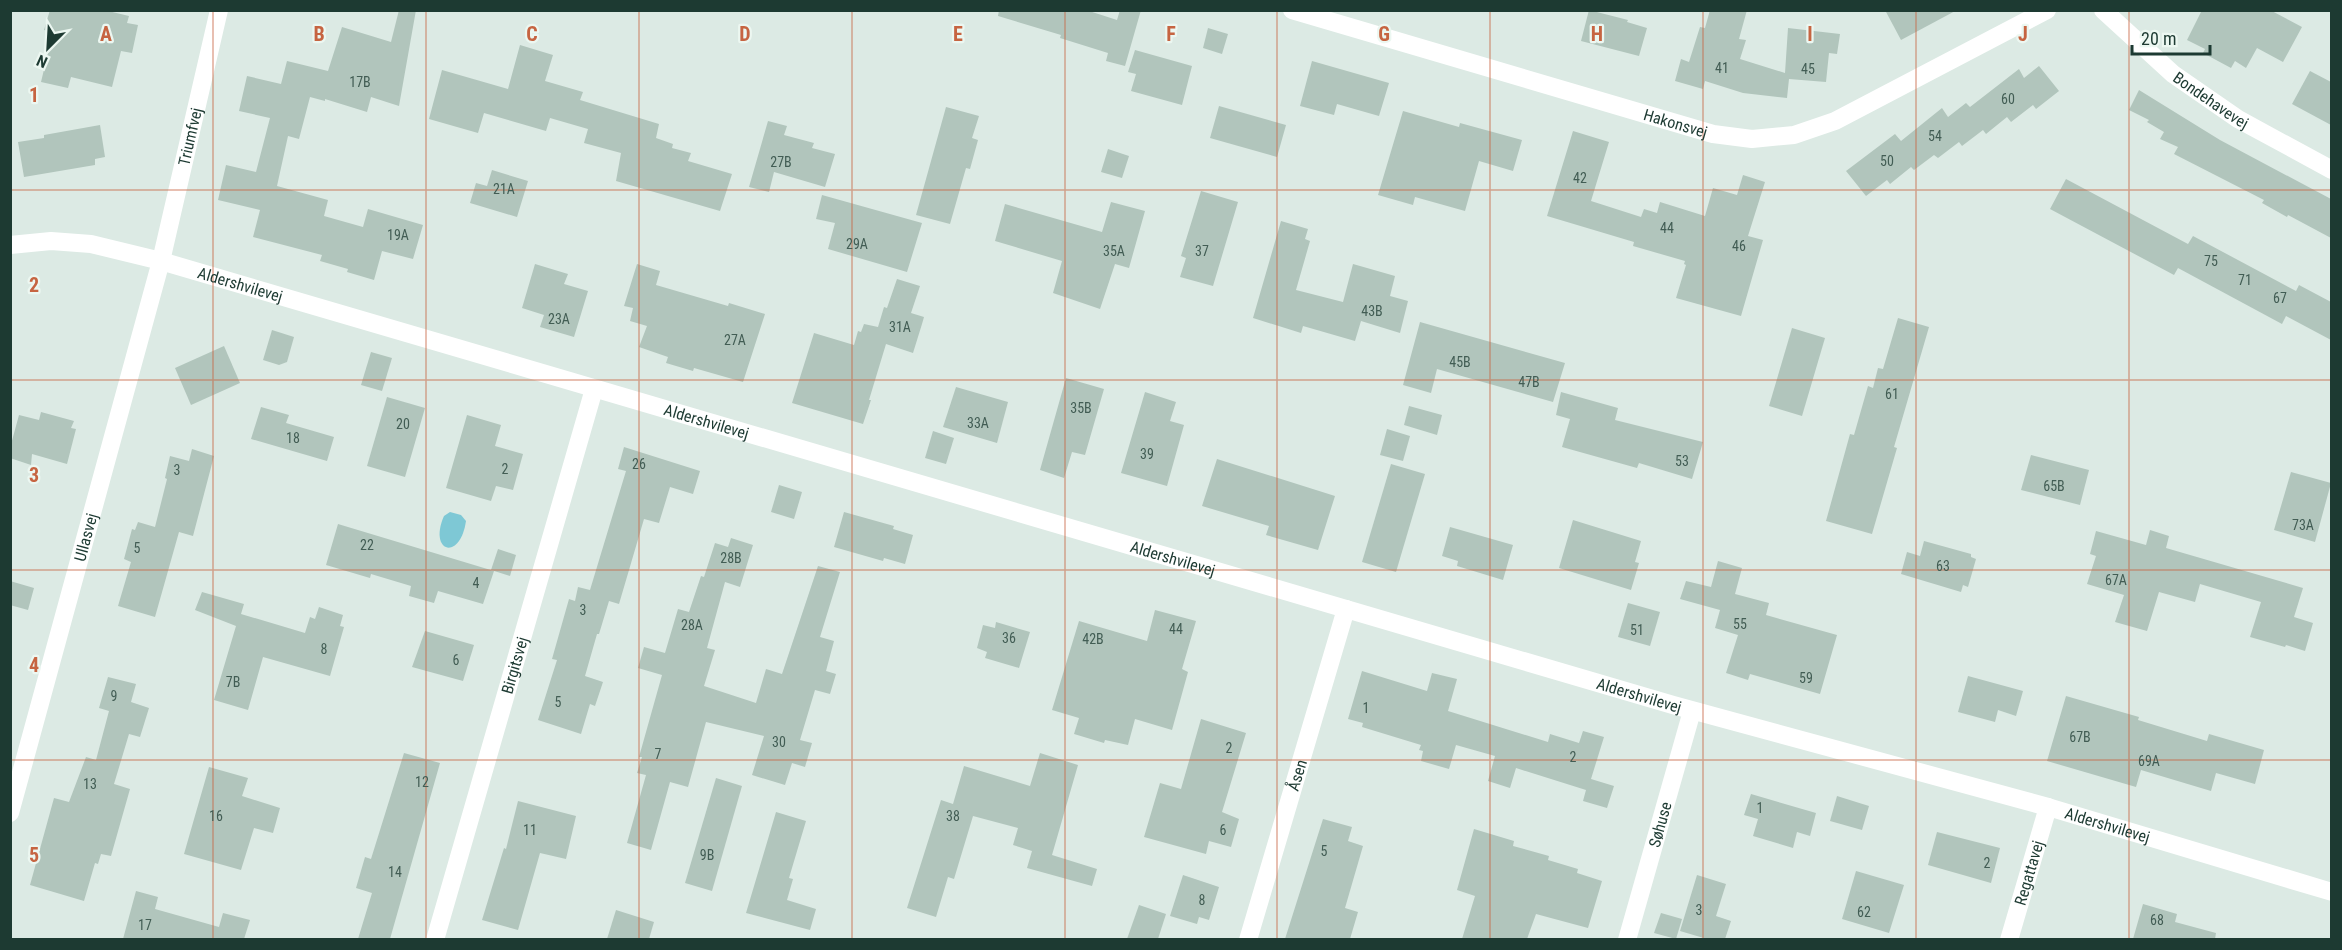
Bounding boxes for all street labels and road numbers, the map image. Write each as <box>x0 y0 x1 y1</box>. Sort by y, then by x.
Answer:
street label: Bondehavevej <box>2169 68 2252 133</box>
street label: Hakonsvej <box>1641 105 1710 142</box>
street label: Triumfvej <box>174 106 206 168</box>
street label: Aldershvilevej <box>195 263 285 306</box>
street label: Aldershvilevej <box>662 400 751 443</box>
street label: Ullasvej <box>70 511 102 563</box>
street label: Aldershvilevej <box>1128 537 1218 580</box>
street label: Birgitsvej <box>498 635 532 696</box>
street label: Aldershvilevej <box>1594 674 1684 717</box>
street label: Åsen <box>1283 757 1311 793</box>
street label: Søhuse <box>1645 800 1676 850</box>
street label: Aldershvilevej <box>2063 804 2152 847</box>
street label: Regattavej <box>2011 838 2048 908</box>

